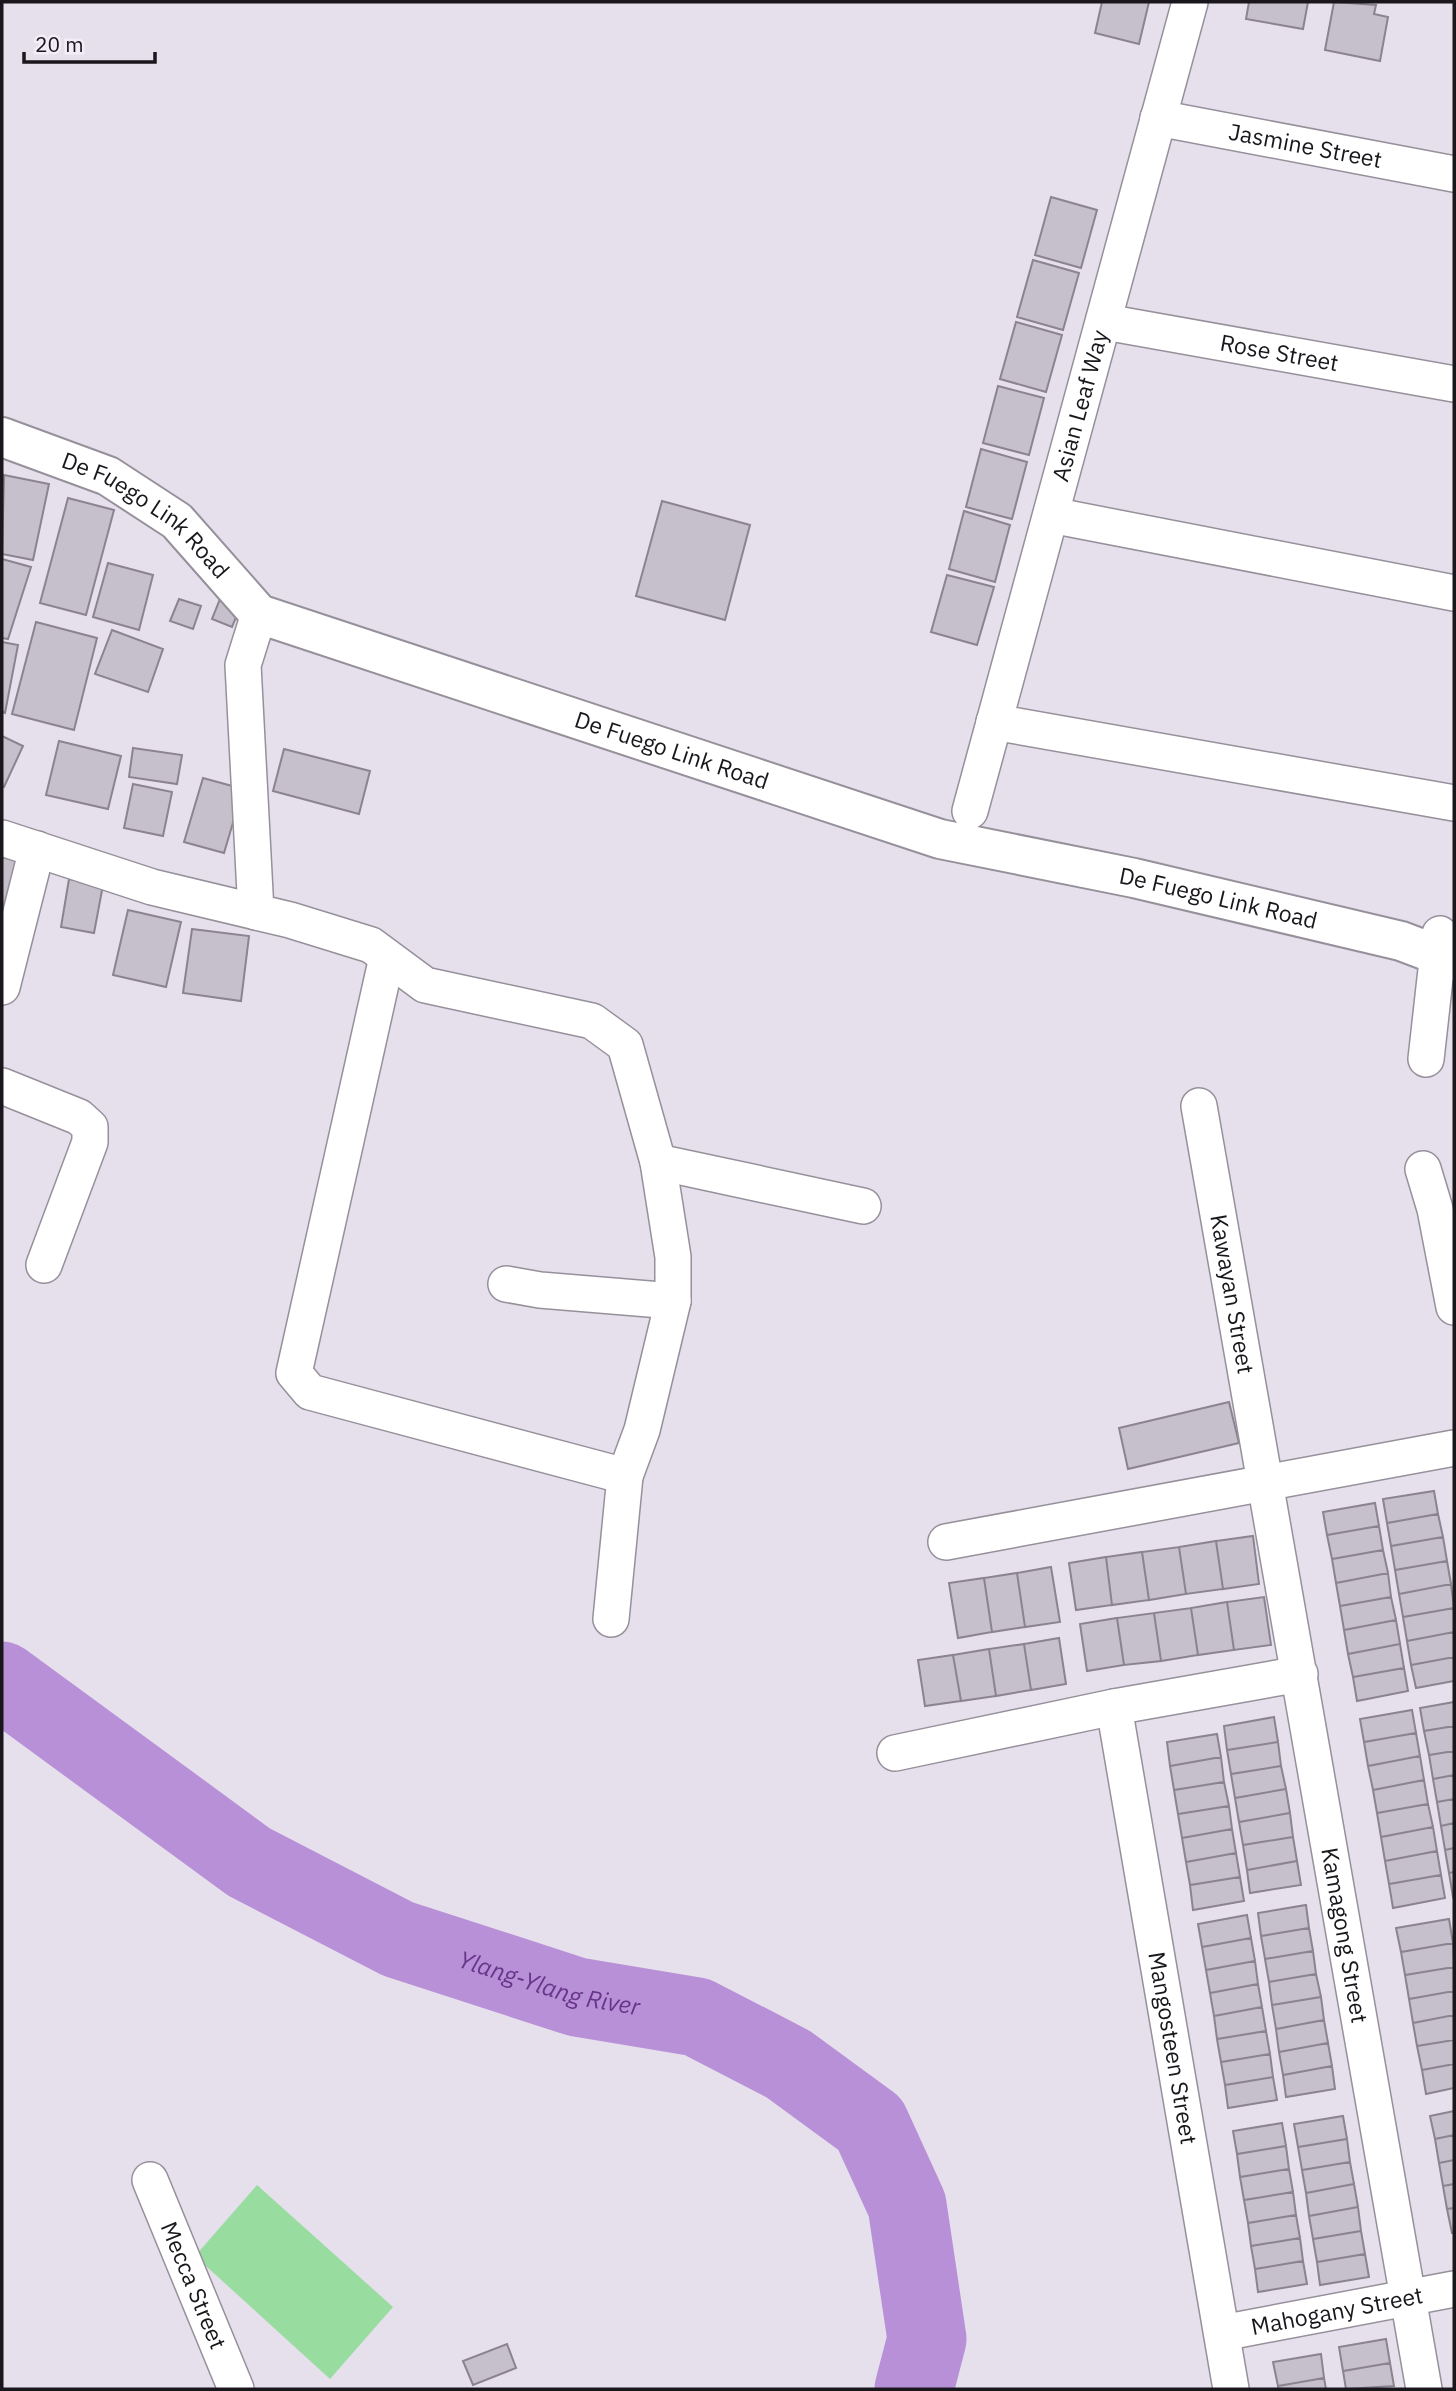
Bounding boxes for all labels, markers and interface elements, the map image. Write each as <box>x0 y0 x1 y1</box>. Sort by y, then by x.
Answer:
scale bar <box>24 21 156 65</box>
text: 20 m <box>35 30 84 58</box>
street label: Jasmine Street <box>1226 116 1385 174</box>
street label: Asian Leaf Way <box>1044 326 1114 484</box>
street label: Rose Street <box>1218 327 1341 377</box>
street label: De Fuego Link Road <box>58 444 237 584</box>
street label: De Fuego Link Road <box>571 703 773 795</box>
street label: De Fuego Link Road <box>1117 859 1321 935</box>
street label: Kawayan Street <box>1204 1212 1262 1376</box>
street label: Kamagong Street <box>1315 1845 1376 2025</box>
water label: Ylang-Ylang River <box>455 1943 644 2022</box>
street label: Mangosteen Street <box>1142 1949 1205 2146</box>
street label: Mecca Street <box>155 2217 234 2353</box>
street label: Mahogany Street <box>1248 2279 1425 2341</box>

